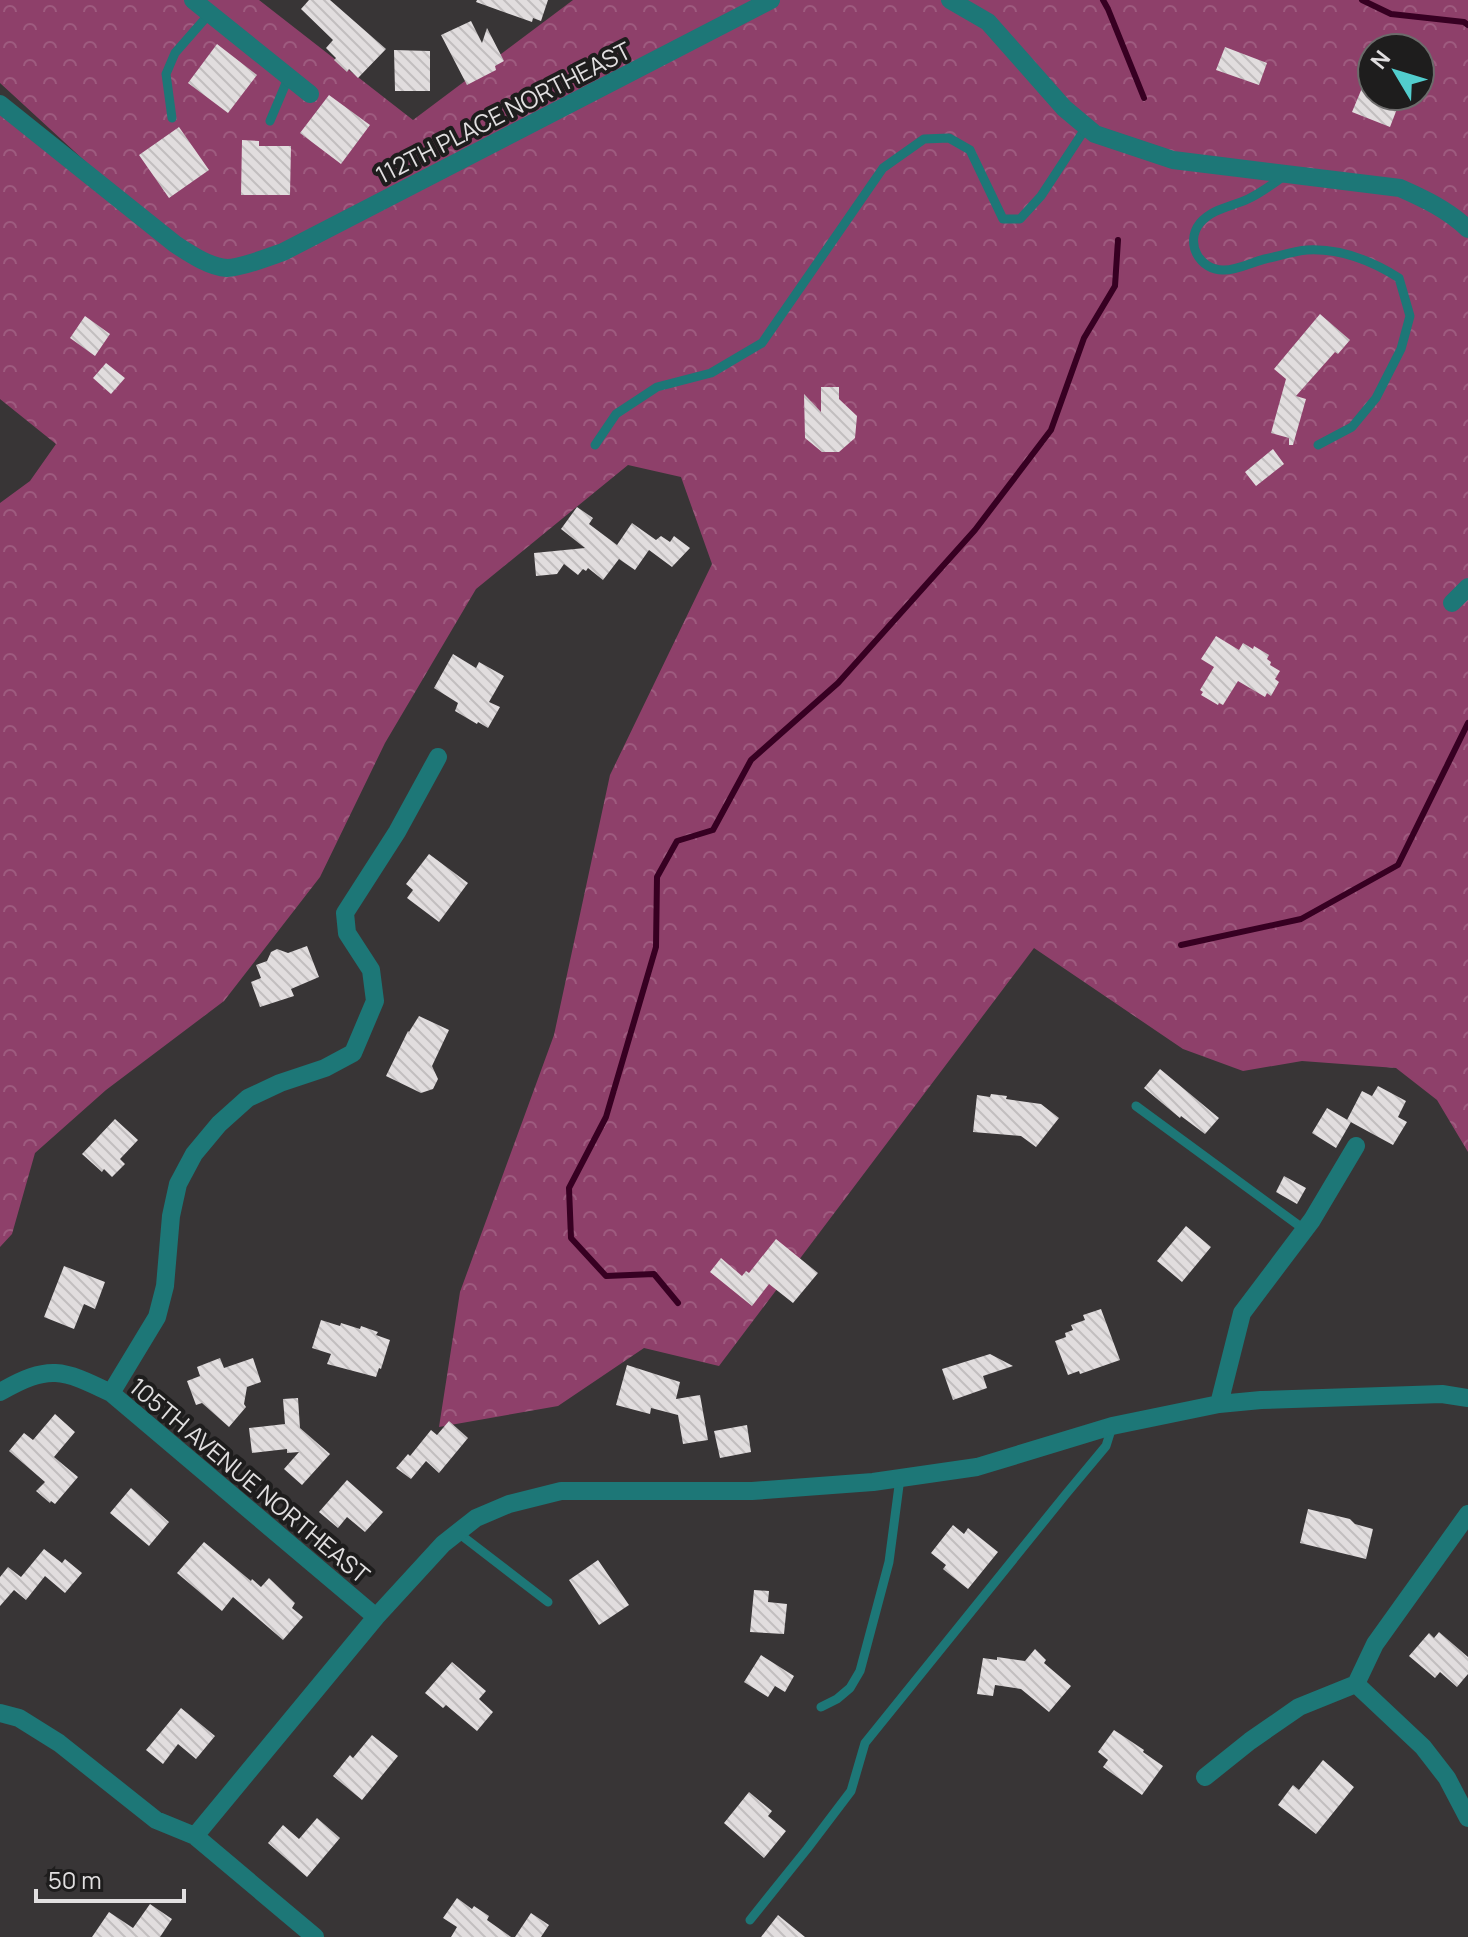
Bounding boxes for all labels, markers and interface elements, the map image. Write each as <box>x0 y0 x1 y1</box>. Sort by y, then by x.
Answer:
north arrow <box>1356 32 1436 112</box>
street label: 112TH PLACE NORTHEAST <box>370 33 637 191</box>
text: N <box>1364 44 1397 75</box>
street label: 105TH AVENUE NORTHEAST <box>123 1370 378 1591</box>
scale bar <box>36 1853 184 1903</box>
text: 50 m <box>48 1863 102 1896</box>

